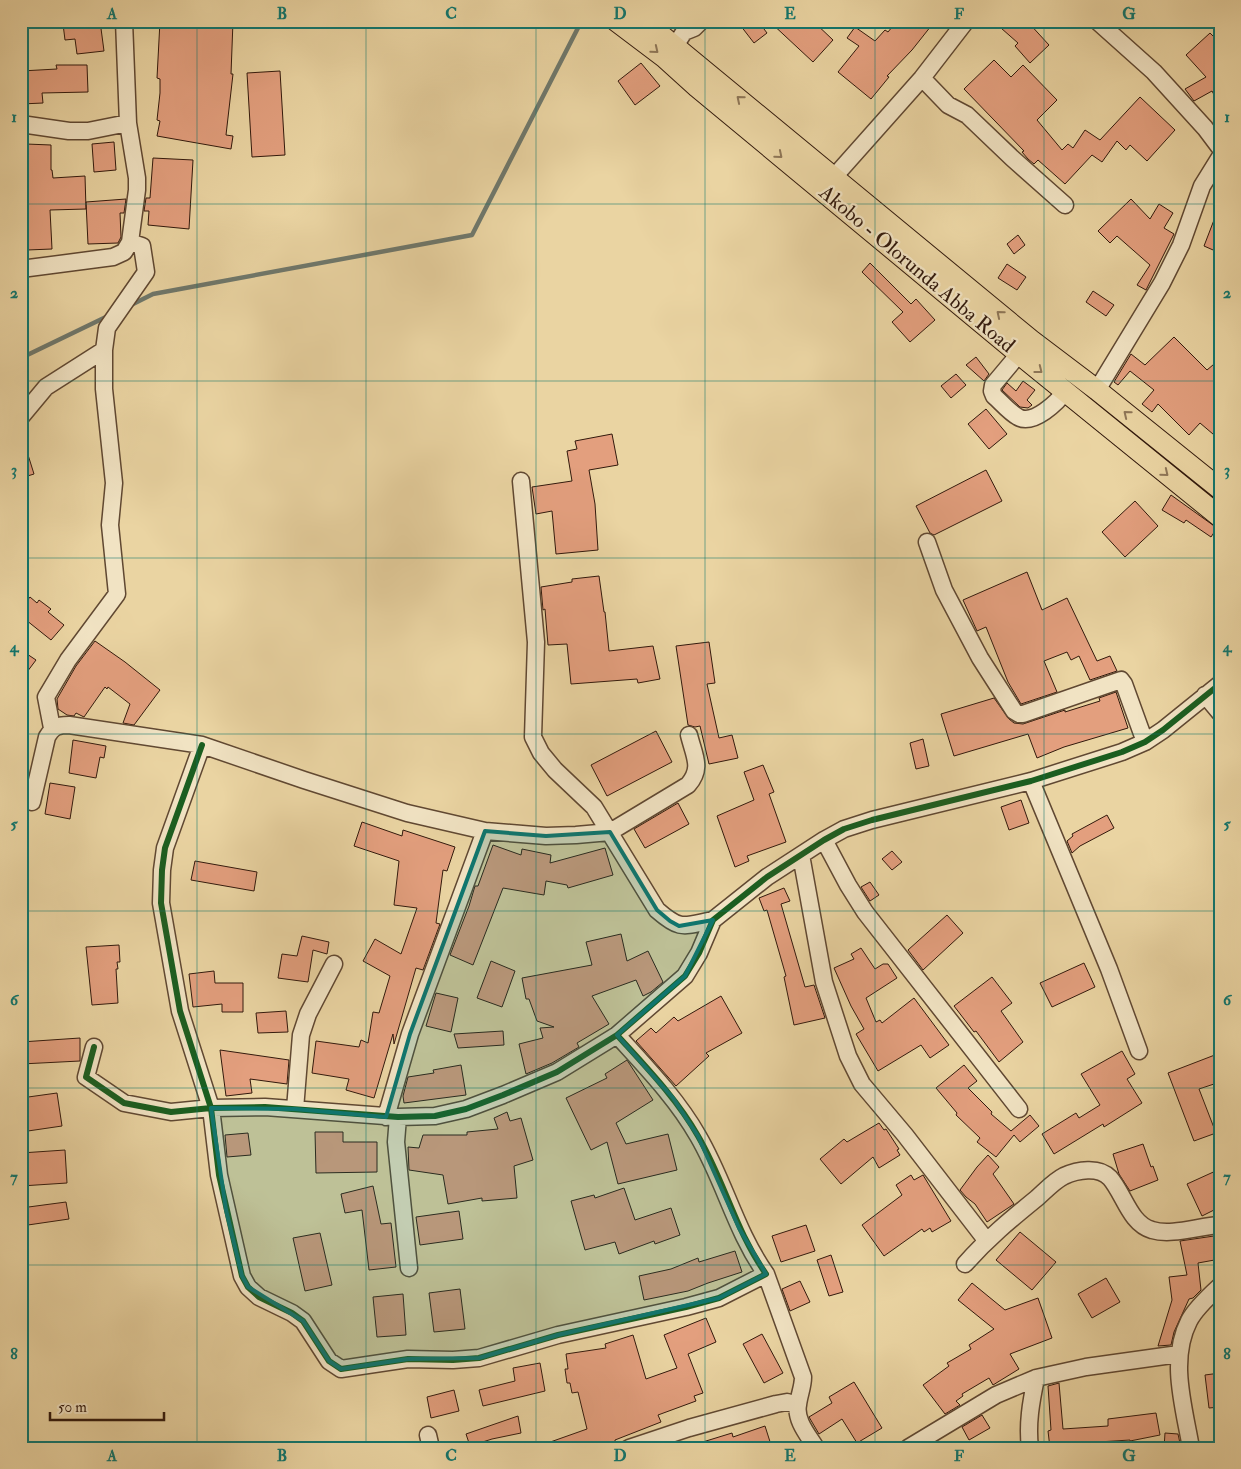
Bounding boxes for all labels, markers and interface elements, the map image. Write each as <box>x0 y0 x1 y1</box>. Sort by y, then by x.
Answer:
text: A <box>106 4 118 24</box>
text: B <box>277 4 287 24</box>
text: C <box>445 4 457 24</box>
text: D <box>613 4 627 24</box>
text: E <box>784 4 796 24</box>
text: F <box>954 4 964 24</box>
text: G <box>1122 4 1136 24</box>
one-way arrow <box>649 44 658 52</box>
one-way arrow <box>736 95 745 104</box>
text: 1 <box>11 107 17 127</box>
text: 1 <box>1224 107 1230 127</box>
one-way arrow <box>774 149 783 158</box>
street label: Akobo - Olorunda Abba Road <box>813 179 1021 359</box>
text: 2 <box>10 283 18 303</box>
text: 2 <box>1223 283 1231 303</box>
one-way arrow <box>996 310 1005 319</box>
one-way arrow <box>1033 364 1042 372</box>
one-way arrow <box>1124 411 1133 420</box>
text: 3 <box>11 460 17 480</box>
text: 3 <box>1224 460 1230 480</box>
one-way arrow <box>1159 467 1168 475</box>
text: 4 <box>9 637 20 657</box>
text: 4 <box>1222 637 1233 657</box>
text: 5 <box>10 814 18 834</box>
text: 5 <box>1223 814 1231 834</box>
text: 6 <box>10 990 20 1010</box>
text: 6 <box>1223 990 1233 1010</box>
text: 7 <box>10 1167 18 1187</box>
text: 7 <box>1223 1167 1231 1187</box>
text: 8 <box>10 1344 18 1364</box>
text: 8 <box>1223 1344 1231 1364</box>
scale bar <box>50 1389 164 1421</box>
text: 50 m <box>58 1398 87 1417</box>
text: A <box>106 1446 118 1466</box>
text: B <box>277 1446 287 1466</box>
text: C <box>445 1446 457 1466</box>
text: D <box>613 1446 627 1466</box>
text: E <box>784 1446 796 1466</box>
text: F <box>954 1446 964 1466</box>
text: G <box>1122 1446 1136 1466</box>

